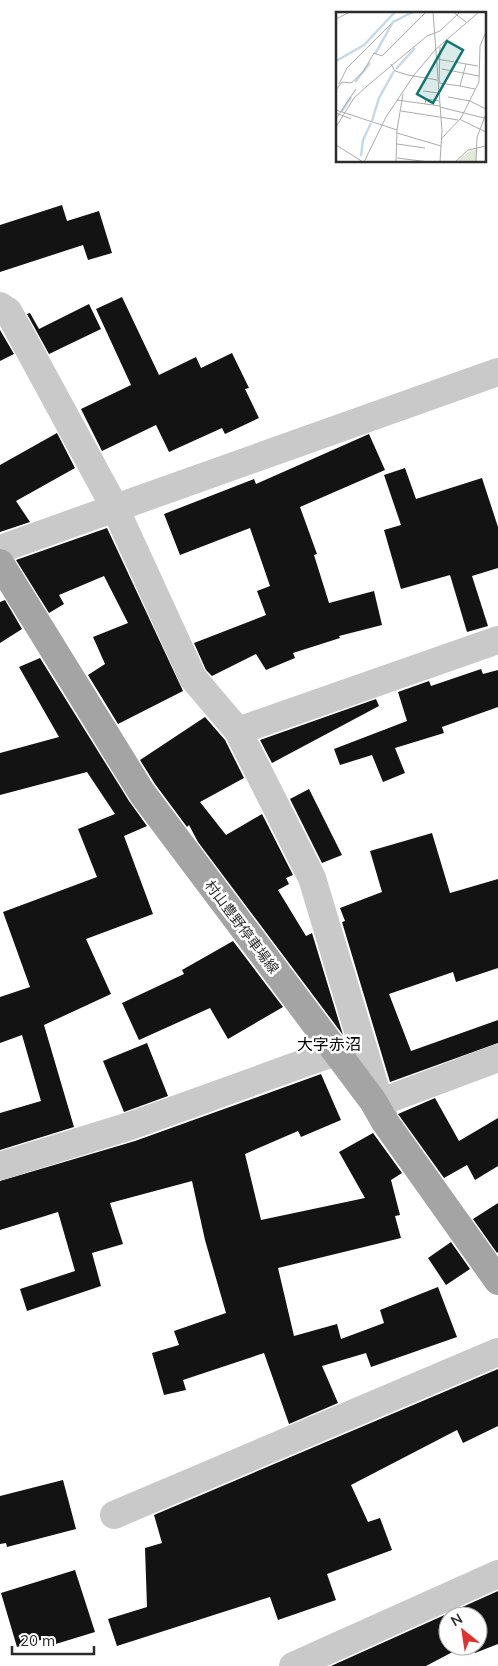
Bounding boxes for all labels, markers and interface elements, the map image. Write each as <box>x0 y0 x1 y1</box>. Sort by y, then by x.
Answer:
inset map <box>336 12 486 162</box>
street label: 村山豊野停車場線 <box>201 877 283 977</box>
district label: 大字赤沼 <box>297 1034 361 1054</box>
north arrow <box>438 1606 488 1656</box>
text: N <box>447 1609 466 1630</box>
scale bar <box>12 1624 95 1656</box>
text: 20 m <box>20 1631 55 1650</box>

